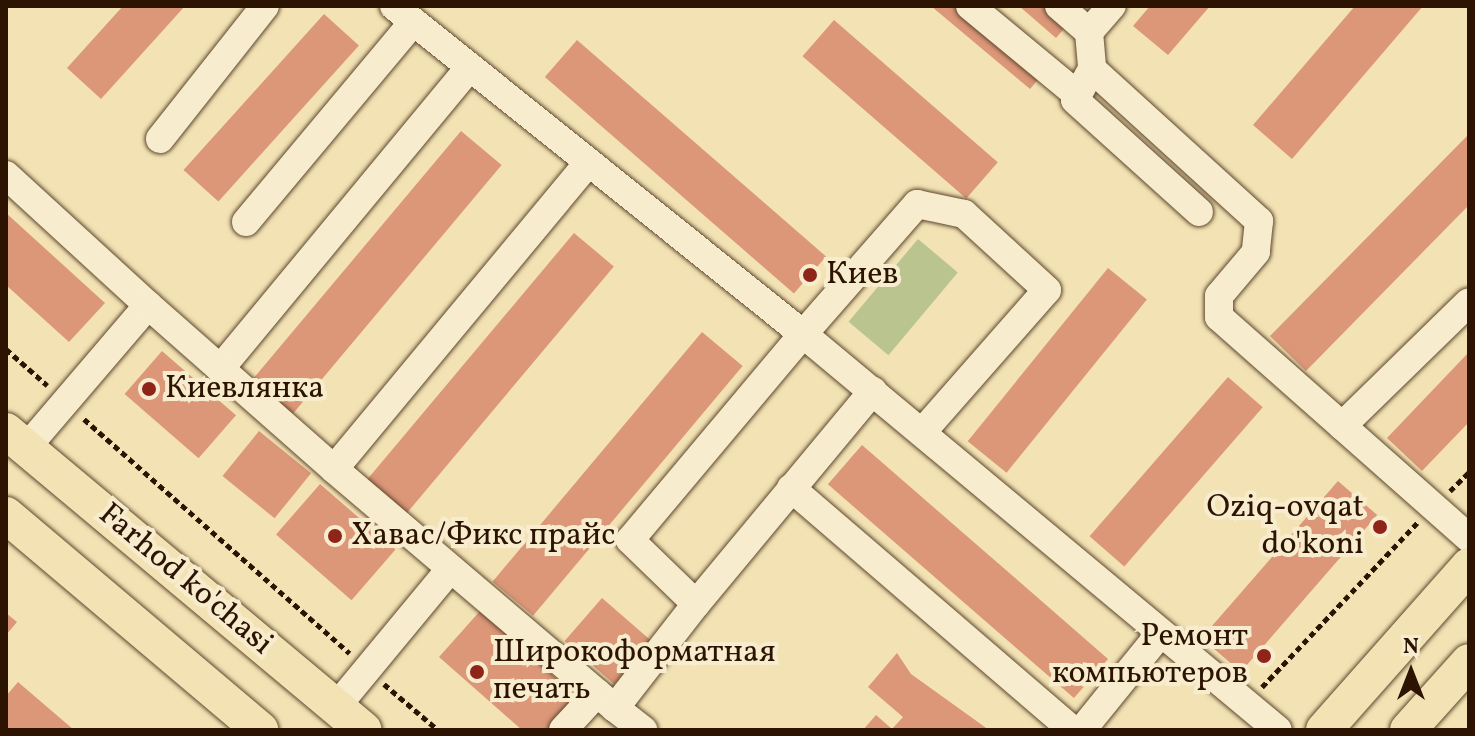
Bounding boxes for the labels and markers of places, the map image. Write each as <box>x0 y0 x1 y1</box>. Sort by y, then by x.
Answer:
place label: Киев <box>826 256 899 294</box>
marker: Киев <box>801 266 819 284</box>
place label: Киевлянка <box>165 370 324 408</box>
marker: Киевлянка <box>140 380 158 398</box>
place label: Oziq-ovqat do'koni <box>1207 490 1364 565</box>
place label: Хавас/Фикс прайс <box>351 517 616 555</box>
marker: Oziq-ovqat do'koni <box>1371 518 1389 536</box>
marker: Хавас/Фикс прайс <box>326 527 344 545</box>
place label: Ремонт компьютеров <box>1052 619 1248 694</box>
place label: Широкоформатная печать <box>493 635 776 710</box>
marker: Ремонт компьютеров <box>1255 647 1273 665</box>
marker: Широкоформатная печать <box>468 663 486 681</box>

